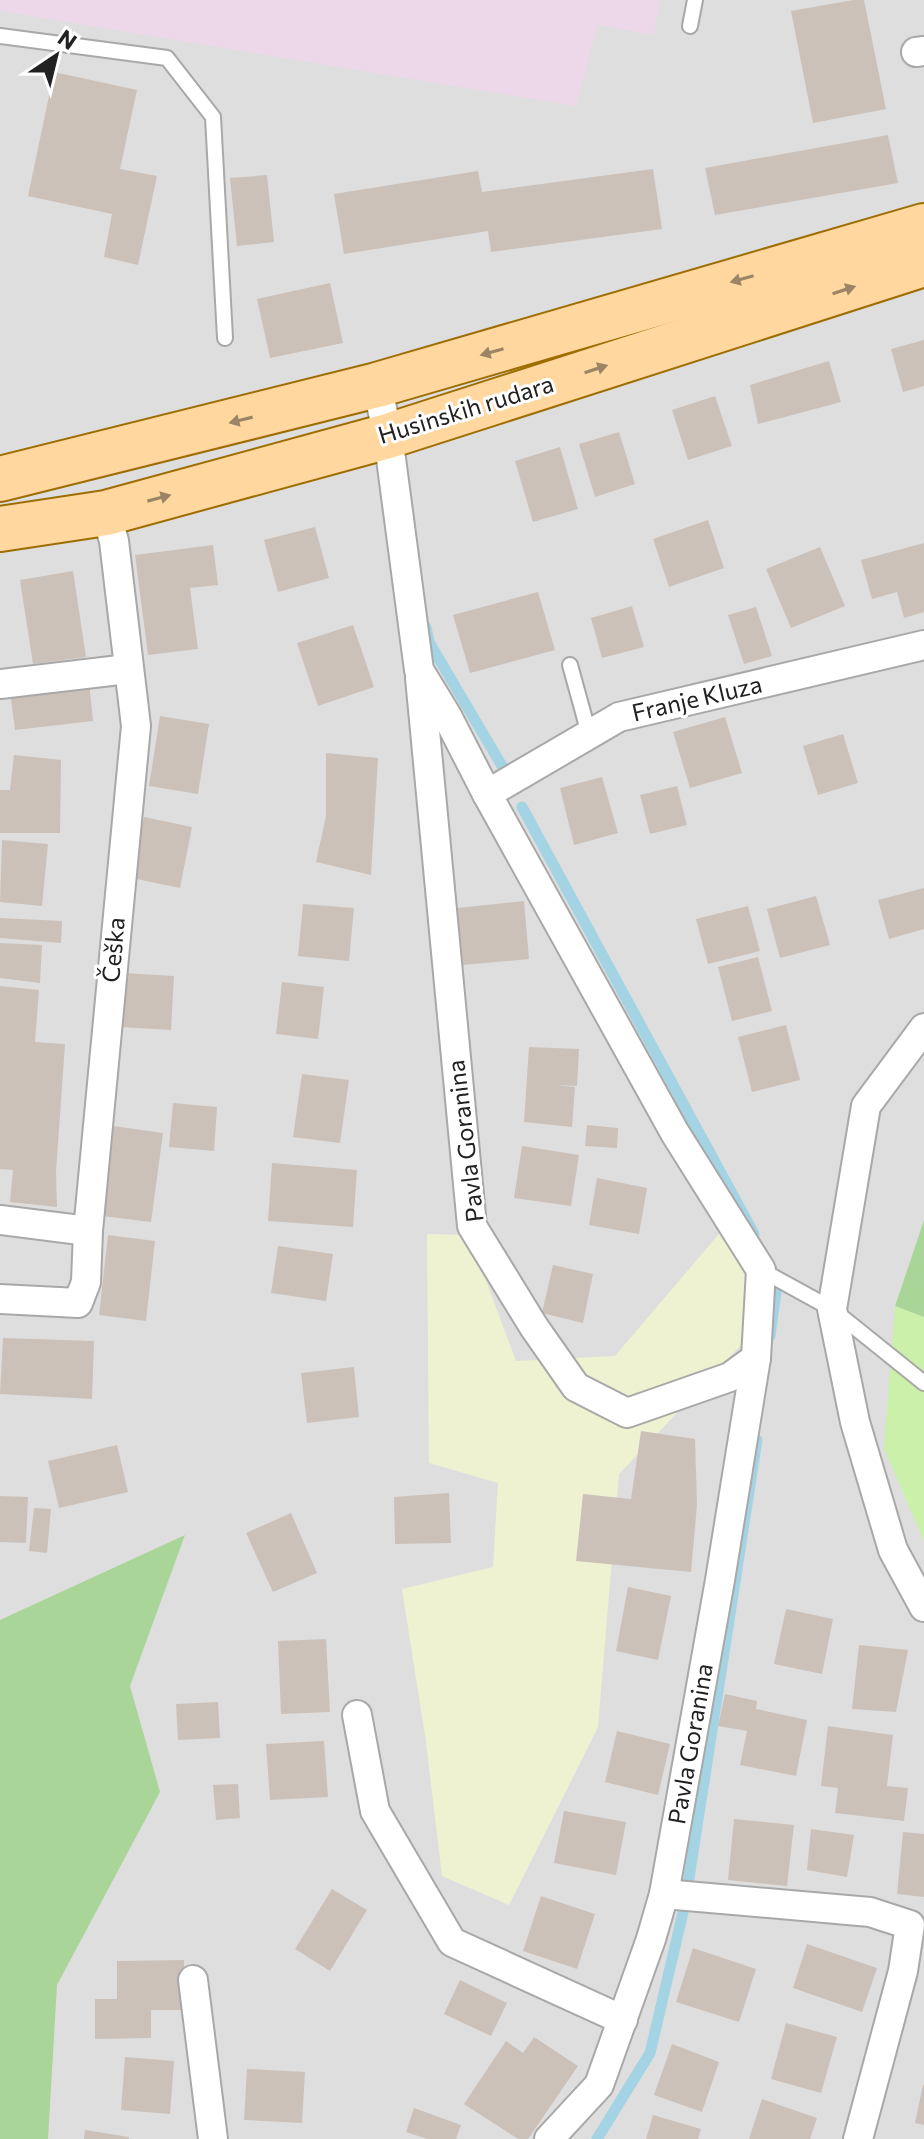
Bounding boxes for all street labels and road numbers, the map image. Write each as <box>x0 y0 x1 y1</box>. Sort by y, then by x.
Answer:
street label: Husinskih rudara <box>374 368 557 449</box>
street label: Franje Kluza <box>629 669 764 727</box>
street label: Češka <box>95 916 130 984</box>
street label: Pavla Goranina <box>440 1059 489 1224</box>
street label: Pavla Goranina <box>661 1661 718 1826</box>

